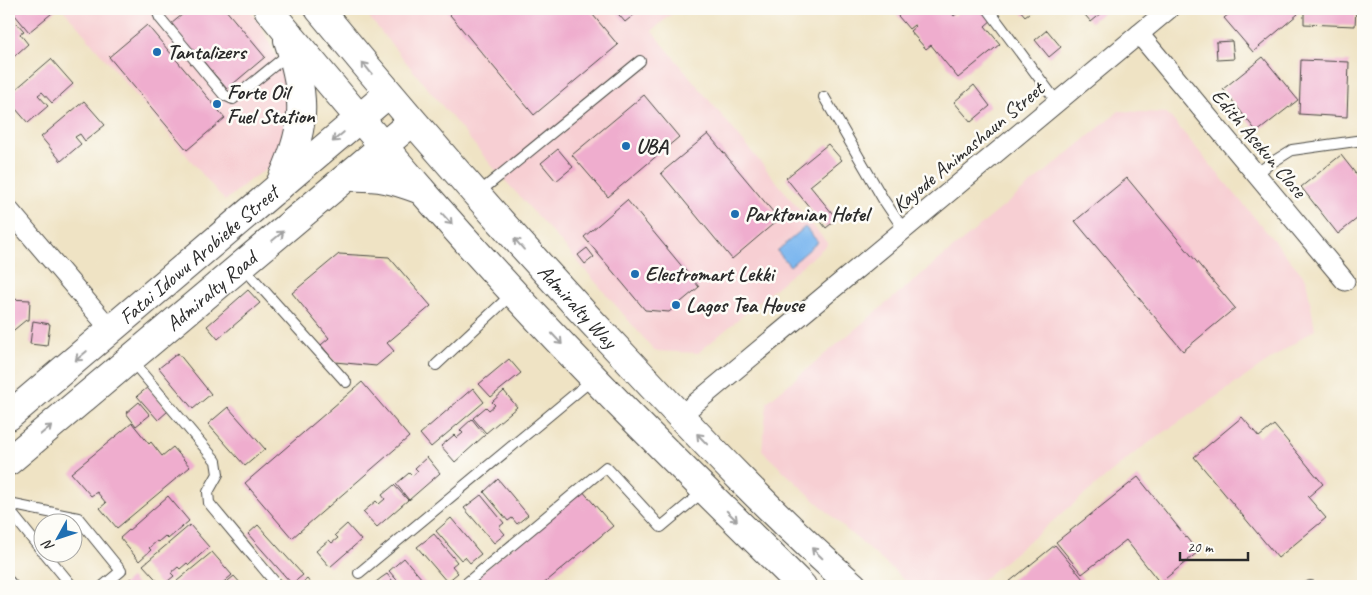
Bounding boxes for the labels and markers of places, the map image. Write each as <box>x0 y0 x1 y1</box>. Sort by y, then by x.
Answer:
place label: Tantalizers <box>167 39 248 65</box>
marker: Tantalizers <box>151 46 163 58</box>
place label: Forte Oil Fuel Station <box>227 79 316 129</box>
marker: Forte Oil Fuel Station <box>211 98 223 110</box>
place label: UBA <box>636 133 669 159</box>
marker: UBA <box>620 140 632 152</box>
place label: Parktonian Hotel <box>745 201 873 227</box>
marker: Parktonian Hotel <box>729 208 741 220</box>
place label: Electromart Lekki <box>645 261 777 287</box>
marker: Electromart Lekki <box>629 268 641 280</box>
place label: Lagos Tea House <box>686 292 806 318</box>
marker: Lagos Tea House <box>670 299 682 311</box>

